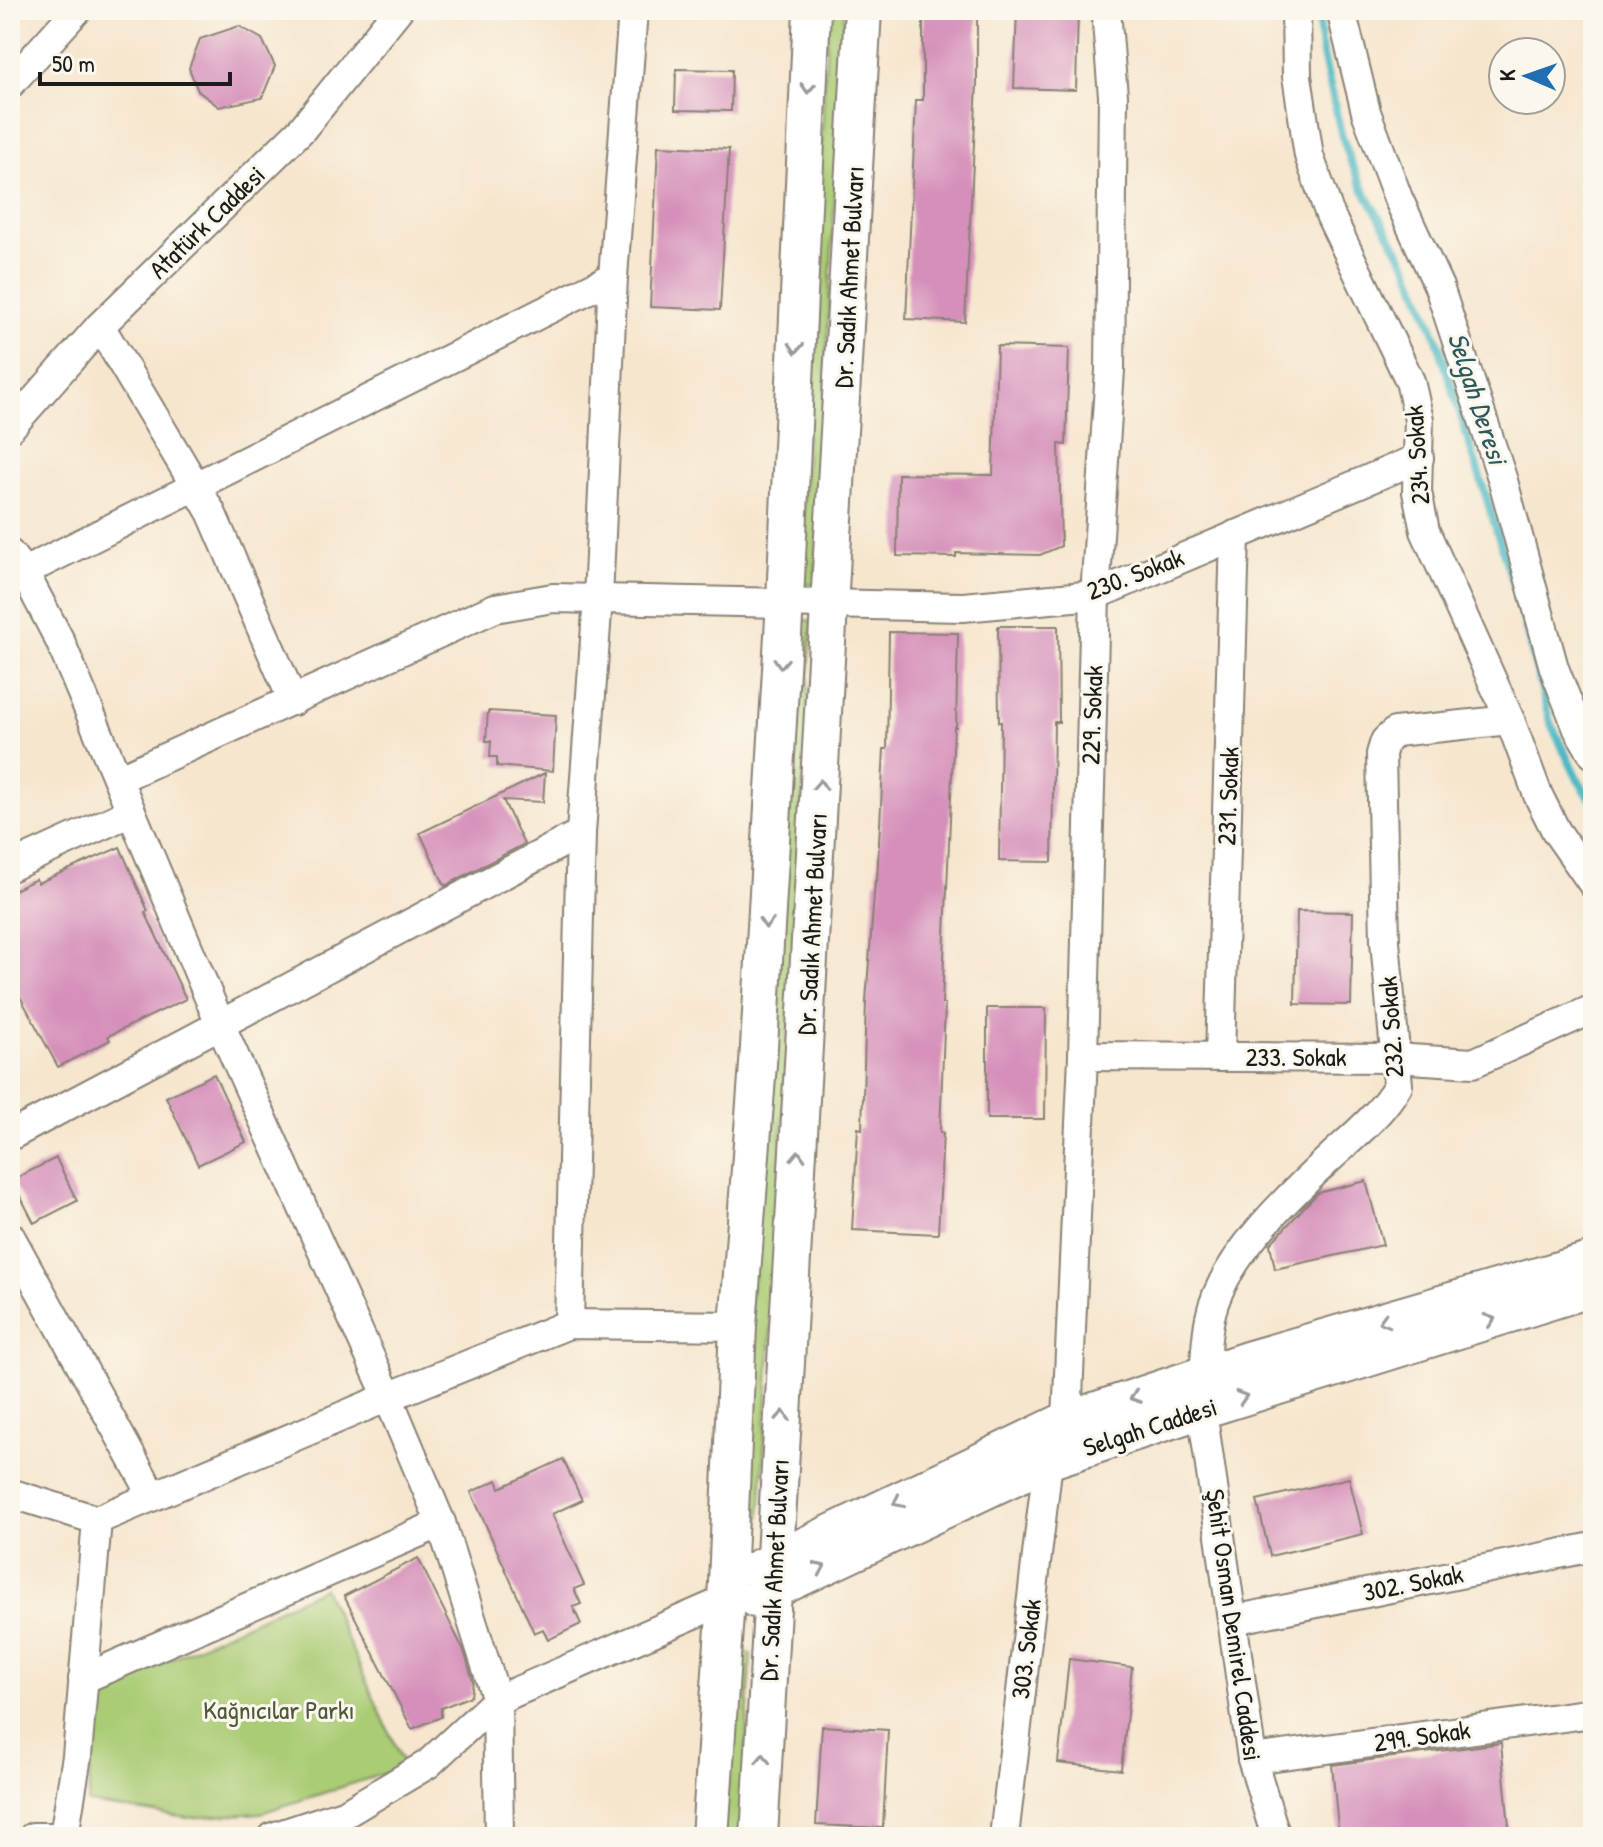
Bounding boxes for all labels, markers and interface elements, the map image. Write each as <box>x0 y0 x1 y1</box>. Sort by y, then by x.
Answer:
scale bar <box>40 36 230 86</box>
north arrow <box>1487 36 1567 116</box>
text: 50 m <box>52 47 95 79</box>
text: K <box>1492 69 1522 82</box>
one-way arrow <box>800 82 817 95</box>
street label: Atatürk Caddesi <box>141 157 272 286</box>
street label: Dr. Sadık Ahmet Bulvarı <box>825 165 872 389</box>
water label: Selgah Deresi <box>1439 327 1518 471</box>
one-way arrow <box>788 342 805 355</box>
street label: 234. Sokak <box>1396 404 1437 506</box>
street label: 230. Sokak <box>1081 539 1189 608</box>
one-way arrow <box>773 657 790 670</box>
street label: 229. Sokak <box>1072 664 1111 765</box>
street label: 231. Sokak <box>1208 746 1247 846</box>
one-way arrow <box>811 778 828 791</box>
street label: Dr. Sadık Ahmet Bulvarı <box>788 812 835 1036</box>
one-way arrow <box>758 917 775 930</box>
street label: 232. Sokak <box>1369 975 1412 1079</box>
street label: 233. Sokak <box>1245 1039 1347 1074</box>
one-way arrow <box>790 1149 807 1162</box>
one-way arrow <box>1377 1312 1391 1328</box>
one-way arrow <box>1483 1313 1497 1329</box>
street label: Selgah Caddesi <box>1078 1388 1221 1465</box>
one-way arrow <box>1129 1388 1143 1404</box>
one-way arrow <box>1235 1390 1249 1406</box>
one-way arrow <box>774 1409 791 1422</box>
street label: Dr. Sadık Ahmet Bulvarı <box>750 1458 797 1682</box>
street label: Şehit Osman Demirel Caddesi <box>1198 1487 1271 1763</box>
one-way arrow <box>891 1492 906 1508</box>
street label: 302. Sokak <box>1360 1556 1466 1609</box>
one-way arrow <box>812 1562 827 1578</box>
street label: 303. Sokak <box>1002 1597 1049 1701</box>
park label: Kağnıcılar Parkı <box>203 1692 355 1727</box>
street label: 299. Sokak <box>1371 1711 1473 1760</box>
one-way arrow <box>754 1752 771 1765</box>

